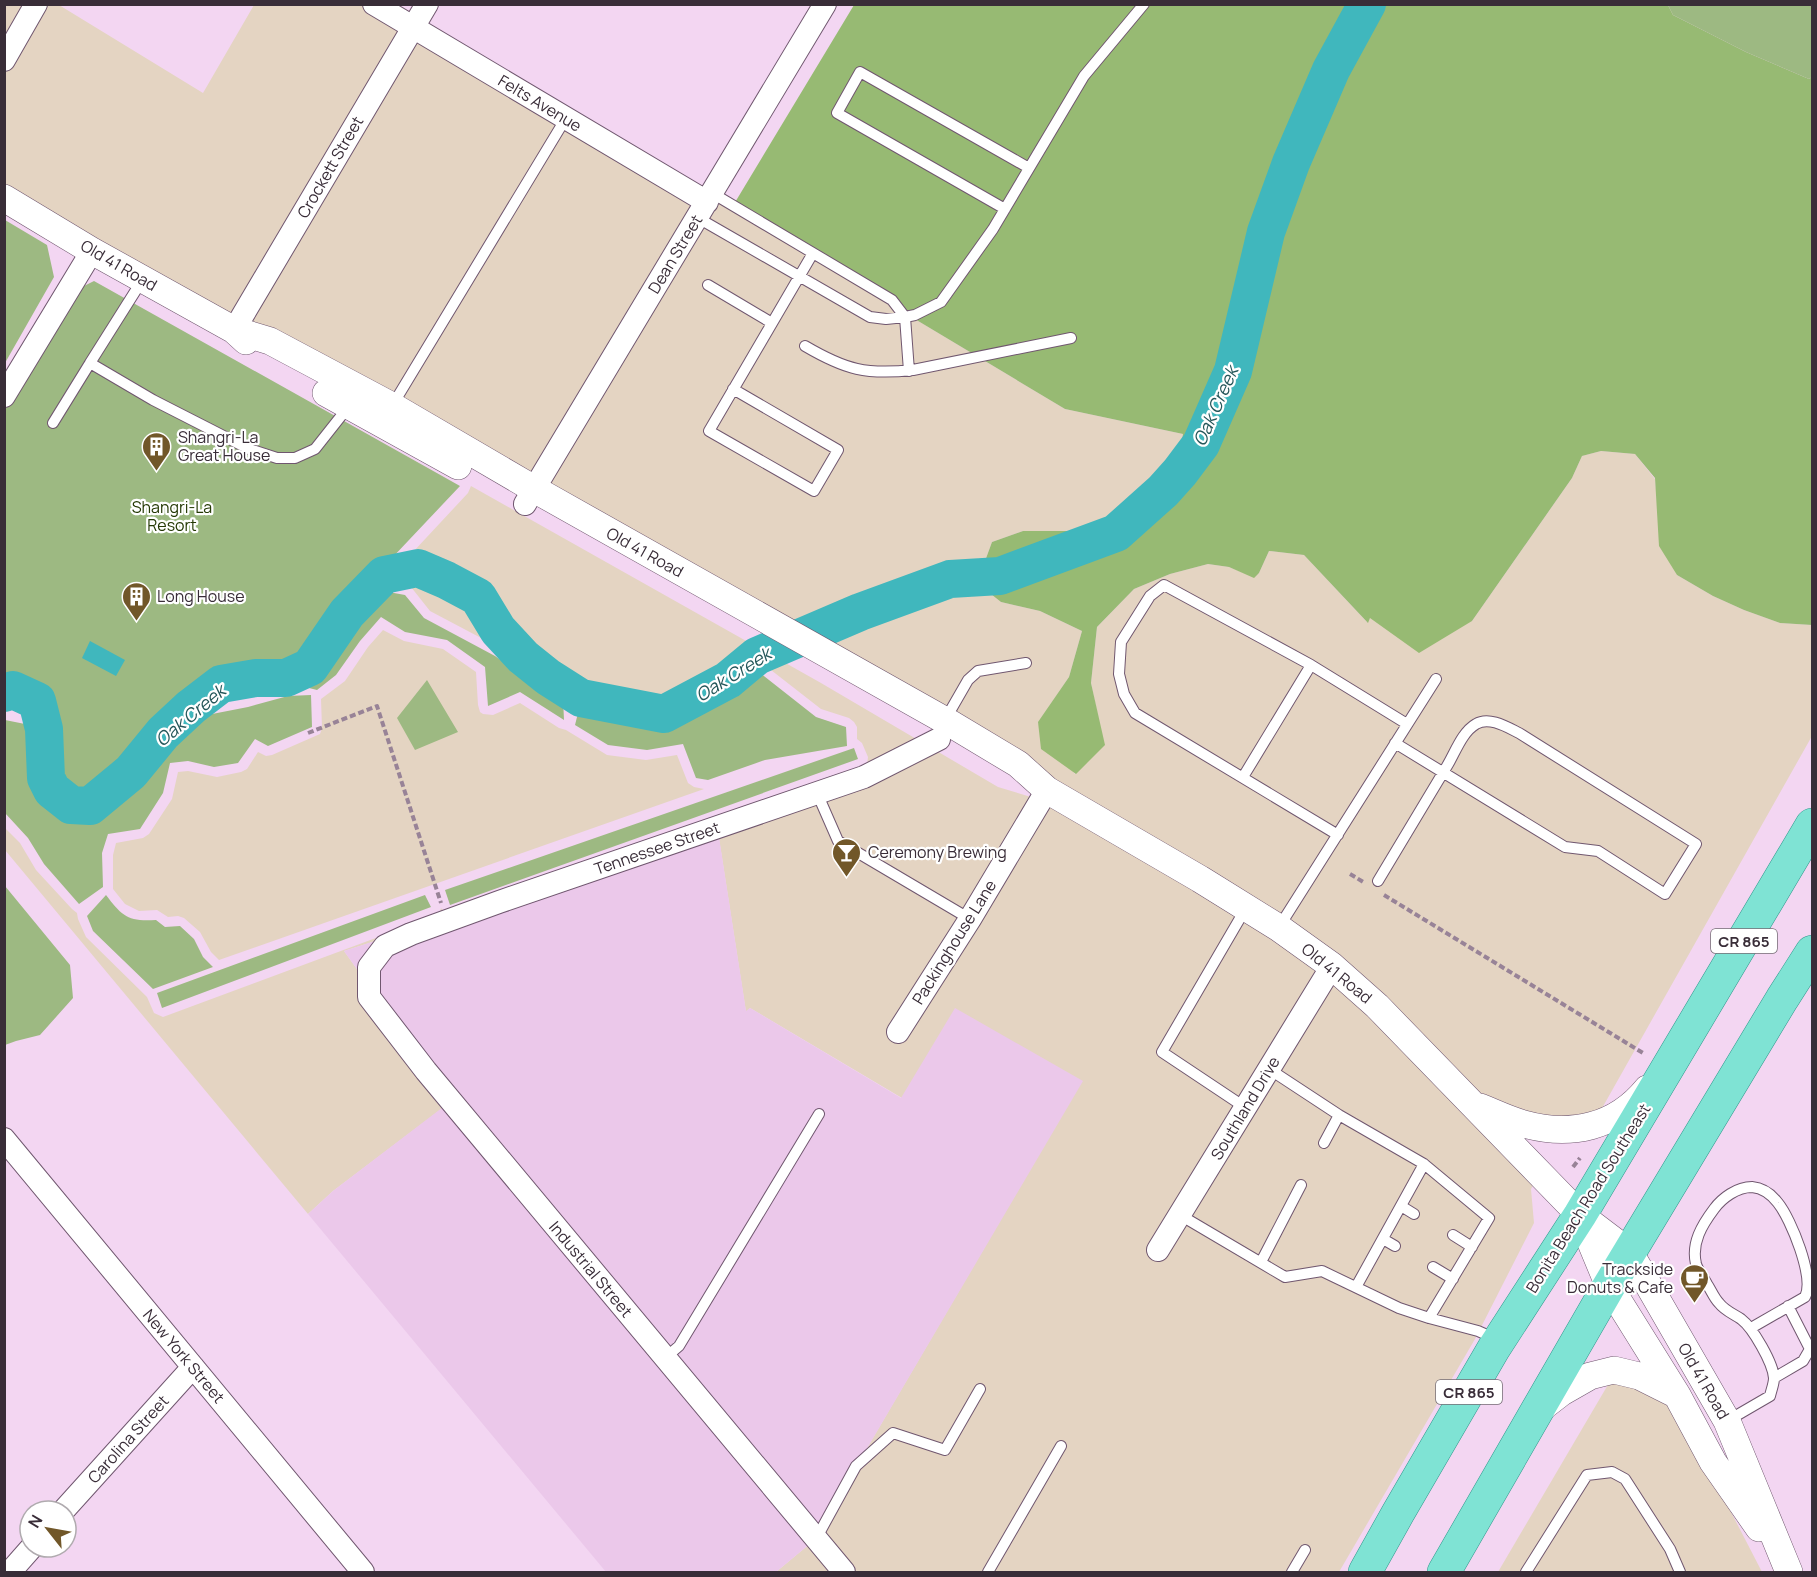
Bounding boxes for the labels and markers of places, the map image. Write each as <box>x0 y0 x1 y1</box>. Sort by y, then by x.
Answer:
place label: Shangri-La Great House <box>178 426 270 466</box>
building icon: Shangri-La Great House <box>141 430 173 472</box>
building icon: Long House <box>120 580 152 622</box>
place label: Long House <box>157 585 244 607</box>
bar icon: Ceremony Brewing <box>831 836 863 878</box>
place label: Ceremony Brewing <box>868 841 1007 863</box>
place label: Trackside Donuts & Cafe <box>1567 1258 1673 1298</box>
cafe icon: Trackside Donuts & Cafe <box>1678 1262 1710 1304</box>

